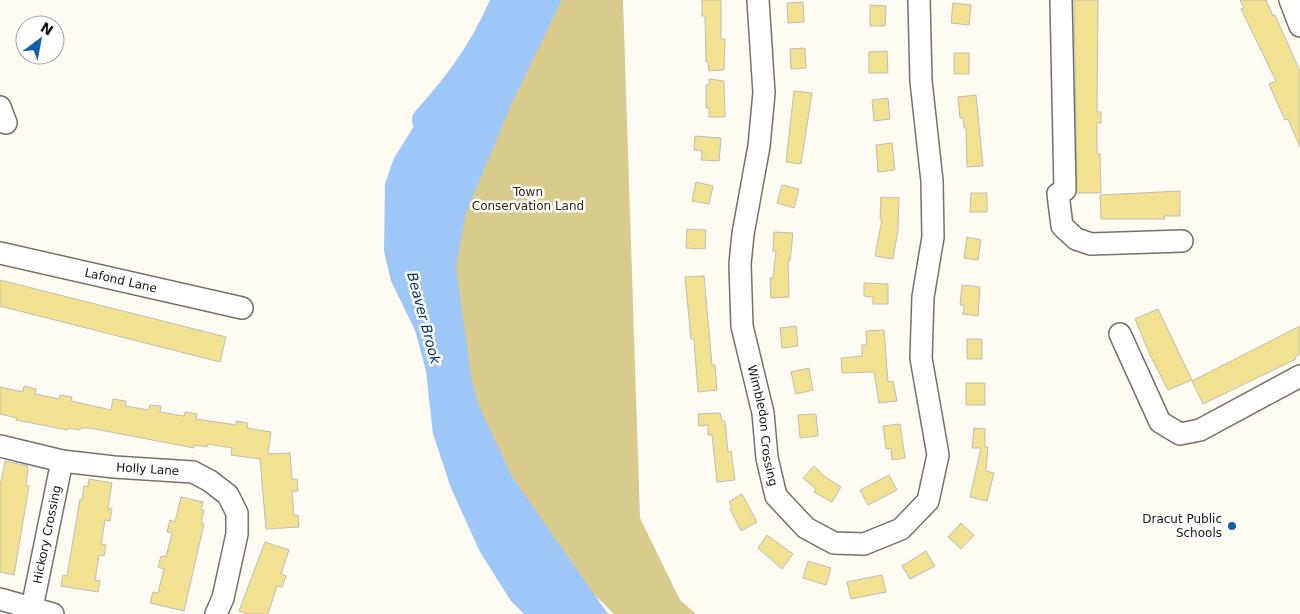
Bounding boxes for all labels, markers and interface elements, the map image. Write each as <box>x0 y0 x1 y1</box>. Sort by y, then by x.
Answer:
north arrow <box>15 15 65 65</box>
text: N <box>38 19 56 39</box>
park label: Town Conservation Land <box>472 185 584 213</box>
street label: Lafond Lane <box>83 265 158 295</box>
water label: Beaver Brook <box>404 270 444 367</box>
street label: Wimbledon Crossing <box>745 364 780 488</box>
street label: Holly Lane <box>116 460 180 478</box>
street label: Hickory Crossing <box>30 484 64 585</box>
place label: Dracut Public Schools <box>1142 512 1222 540</box>
marker: Dracut Public Schools <box>1226 520 1238 532</box>

